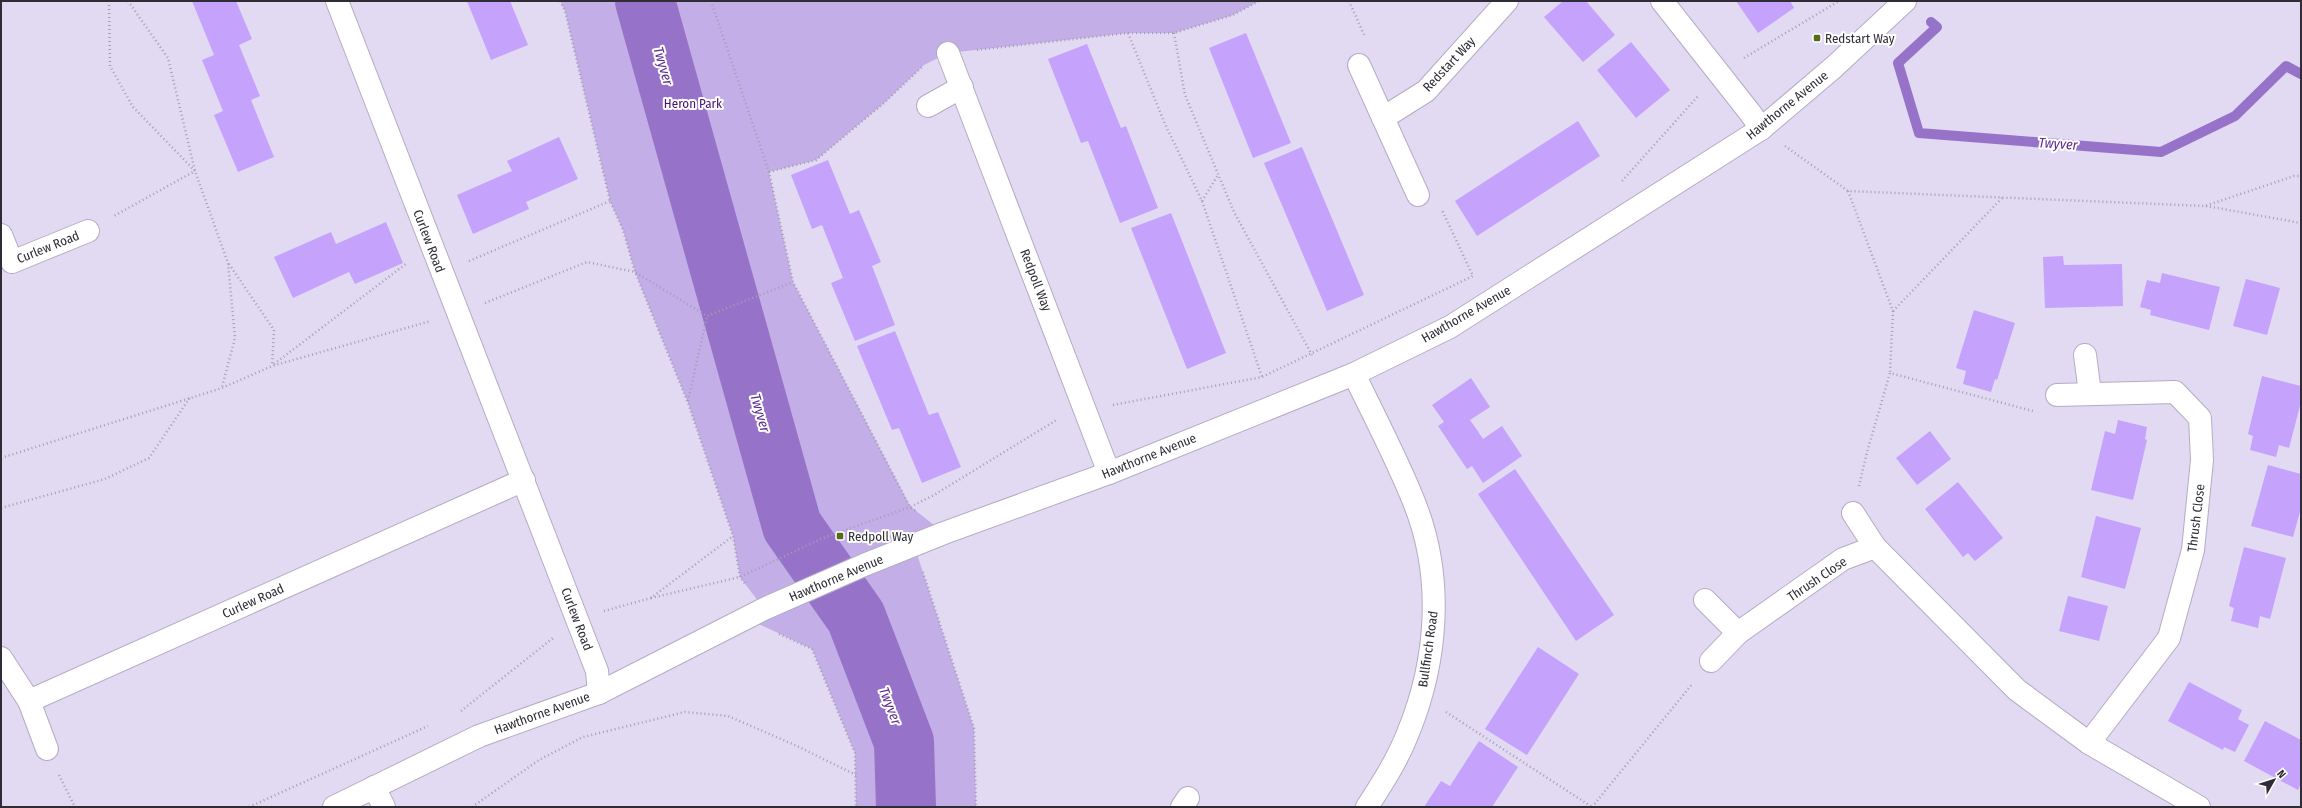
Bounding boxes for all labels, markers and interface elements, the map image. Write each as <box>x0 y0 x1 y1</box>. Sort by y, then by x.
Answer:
place label: Redstart Way <box>1825 31 1895 46</box>
street label: Redstart Way <box>1420 33 1478 95</box>
marker: Redstart Way <box>1812 33 1822 43</box>
water label: Twyver <box>649 45 677 88</box>
street label: Hawthorne Avenue <box>1743 68 1831 142</box>
park label: Heron Park <box>664 96 723 111</box>
water label: Twyver <box>2038 134 2079 154</box>
street label: Curlew Road <box>410 207 448 275</box>
street label: Curlew Road <box>15 228 81 266</box>
street label: Redpoll Way <box>1017 247 1055 313</box>
street label: Hawthorne Avenue <box>1419 282 1513 346</box>
water label: Twyver <box>746 392 774 435</box>
street label: Hawthorne Avenue <box>1100 430 1198 482</box>
street label: Thrush Close <box>2184 483 2208 553</box>
place label: Redpoll Way <box>848 529 913 544</box>
marker: Redpoll Way <box>835 531 845 541</box>
street label: Hawthorne Avenue <box>787 551 885 605</box>
street label: Thrush Close <box>1784 554 1850 604</box>
street label: Curlew Road <box>220 581 286 621</box>
street label: Curlew Road <box>558 585 596 653</box>
street label: Bullfinch Road <box>1415 610 1441 688</box>
water label: Twyver <box>875 685 905 728</box>
street label: Hawthorne Avenue <box>492 689 592 737</box>
north arrow <box>2254 760 2294 800</box>
text: N <box>2274 767 2289 781</box>

